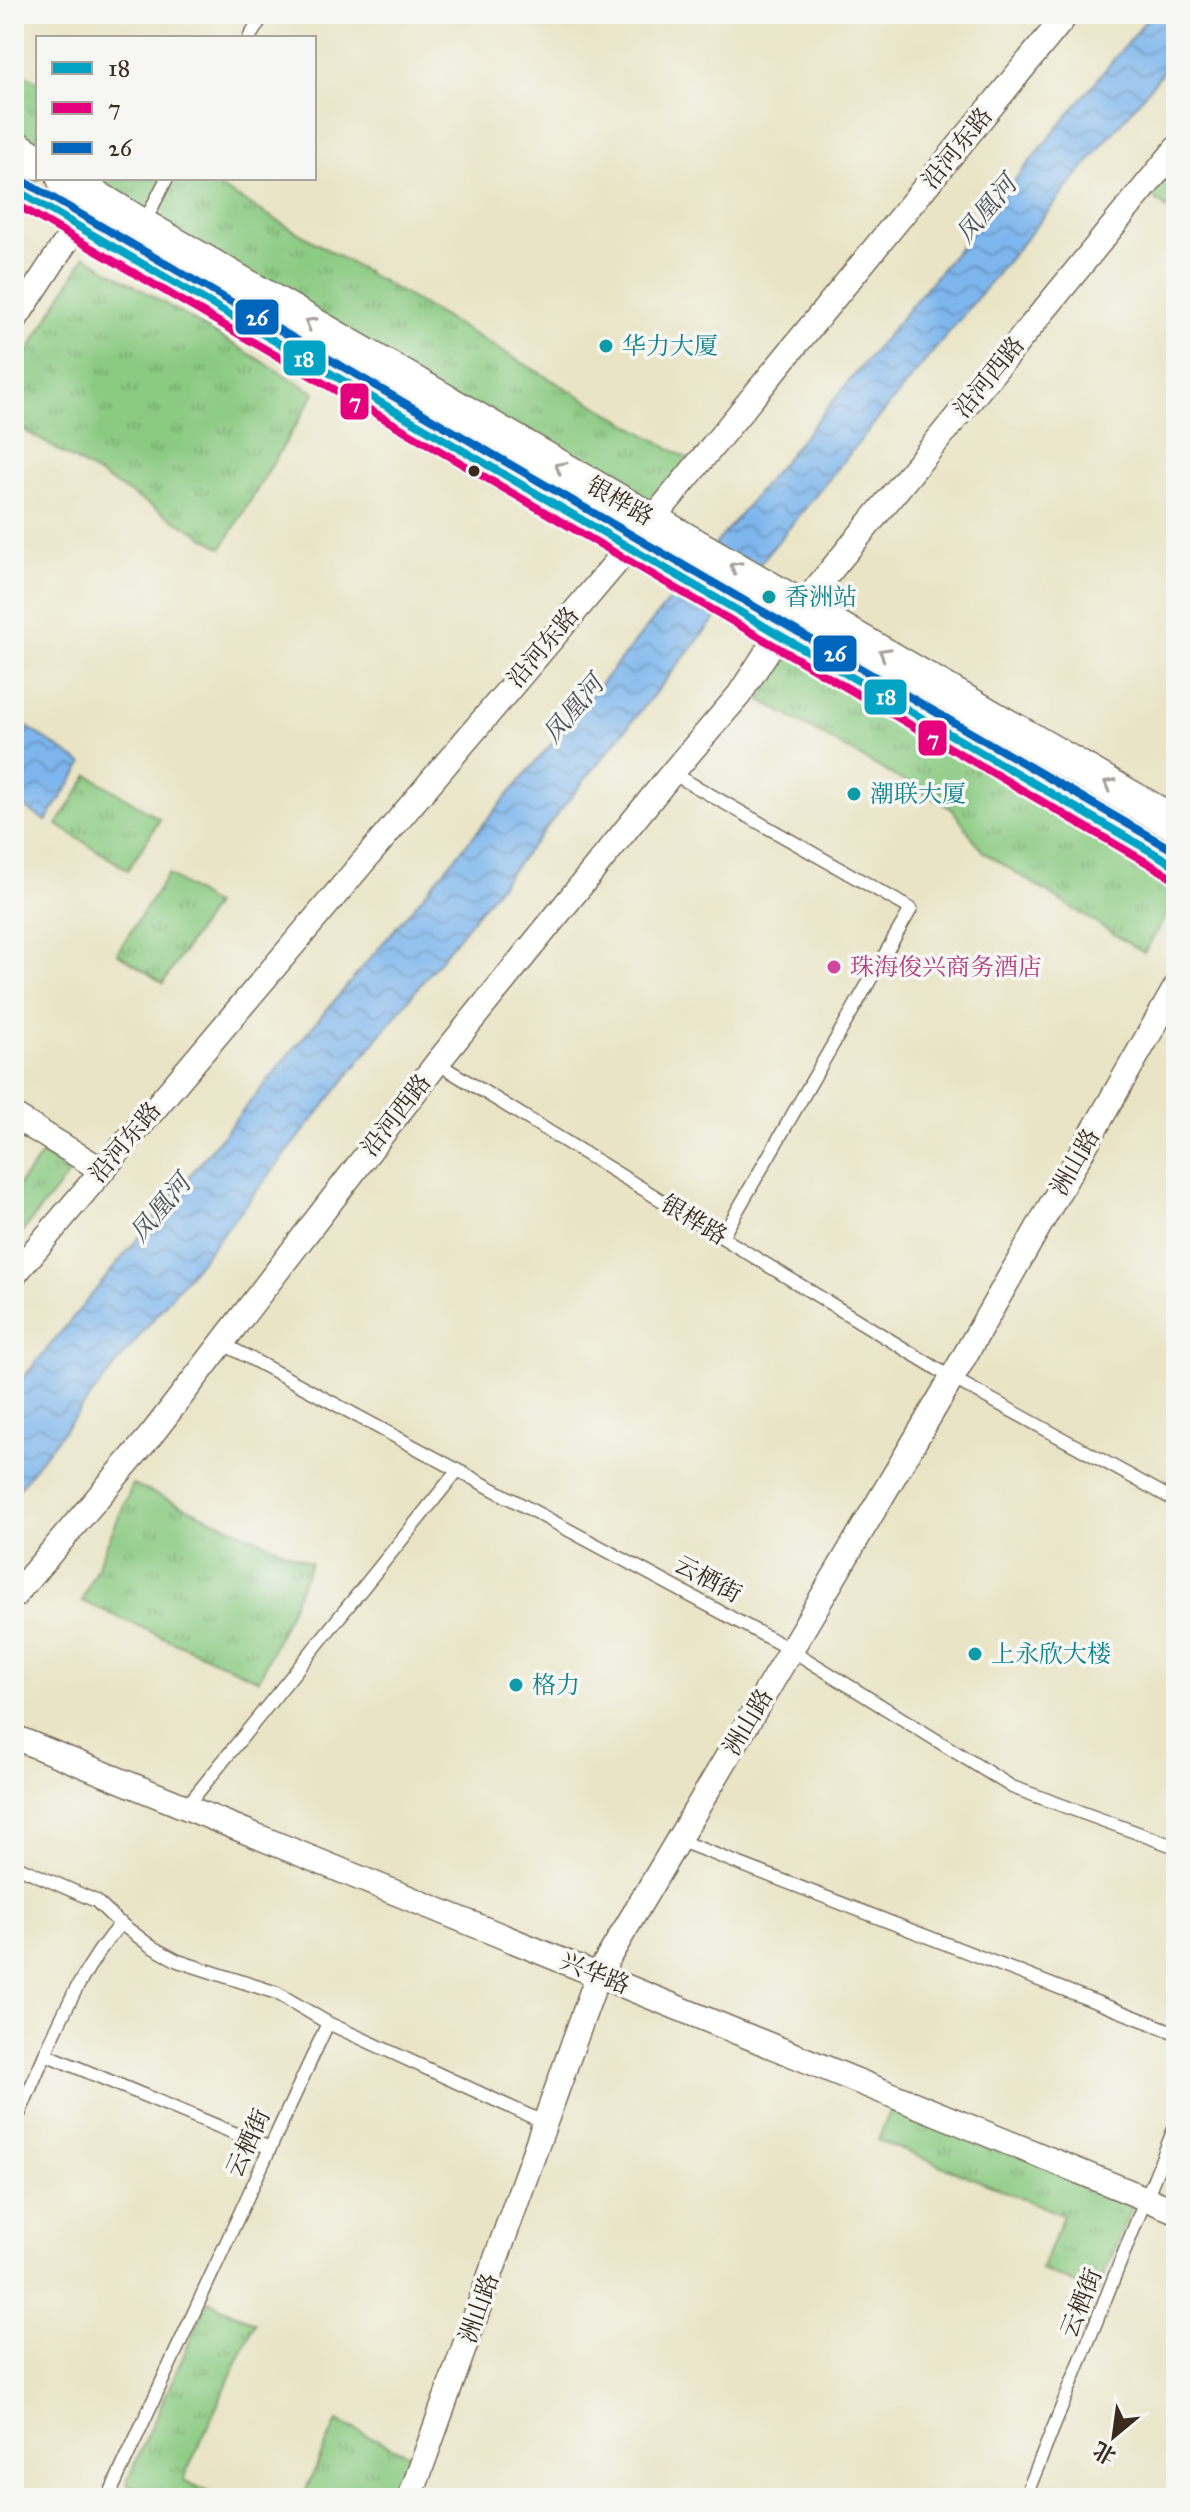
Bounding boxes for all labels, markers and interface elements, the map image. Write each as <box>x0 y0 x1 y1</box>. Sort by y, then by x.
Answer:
legend <box>36 36 316 180</box>
text: 18 <box>108 53 130 83</box>
text: 7 <box>108 93 121 123</box>
street label: 沿河东路 <box>915 101 999 195</box>
text: 26 <box>108 133 133 163</box>
water label: 凤凰河 <box>949 166 1026 249</box>
line badge: 26 <box>234 298 280 336</box>
text: 26 <box>246 304 270 331</box>
one-way arrow <box>304 317 319 333</box>
street label: 沿河西路 <box>947 330 1031 424</box>
place label: 华力大厦 <box>622 331 718 361</box>
marker: 华力大厦 <box>597 337 615 355</box>
line badge: 18 <box>282 339 327 377</box>
text: 18 <box>294 345 314 372</box>
line badge: 7 <box>339 382 370 421</box>
text: 7 <box>349 388 361 415</box>
one-way arrow <box>554 461 569 477</box>
unlabelled marker <box>466 463 482 479</box>
street label: 银桦路 <box>581 470 659 532</box>
one-way arrow <box>729 561 744 577</box>
place label: 香洲站 <box>785 582 857 612</box>
marker: 香洲站 <box>760 588 778 606</box>
street label: 沿河东路 <box>501 601 585 693</box>
line badge: 26 <box>812 634 858 673</box>
text: 26 <box>824 640 848 667</box>
one-way arrow <box>878 647 893 663</box>
water label: 凤凰河 <box>536 666 613 749</box>
line badge: 18 <box>863 678 908 716</box>
text: 18 <box>876 683 896 710</box>
line badge: 7 <box>917 719 948 757</box>
text: 7 <box>927 725 939 752</box>
one-way arrow <box>1103 778 1118 794</box>
place label: 潮联大厦 <box>870 779 966 809</box>
marker: 潮联大厦 <box>845 785 863 803</box>
place label: 珠海俊兴商务酒店 <box>850 952 1042 982</box>
marker: 珠海俊兴商务酒店 <box>825 958 843 976</box>
street label: 沿河西路 <box>355 1068 437 1162</box>
street label: 沿河东路 <box>83 1096 167 1188</box>
street label: 洲山路 <box>1044 1123 1106 1201</box>
water label: 凤凰河 <box>123 1165 200 1248</box>
street label: 银桦路 <box>655 1189 733 1251</box>
street label: 云栖街 <box>669 1549 747 1609</box>
place label: 上永欣大楼 <box>991 1639 1111 1669</box>
marker: 上永欣大楼 <box>966 1645 984 1663</box>
place label: 格力 <box>532 1670 580 1700</box>
marker: 格力 <box>507 1676 525 1694</box>
street label: 洲山路 <box>717 1683 779 1761</box>
street label: 兴华路 <box>556 1946 634 2000</box>
street label: 云栖街 <box>219 2104 277 2182</box>
street label: 云栖街 <box>1054 2264 1108 2342</box>
street label: 洲山路 <box>453 2269 505 2347</box>
north arrow <box>1074 2396 1154 2476</box>
text: 北 <box>1088 2436 1121 2470</box>

